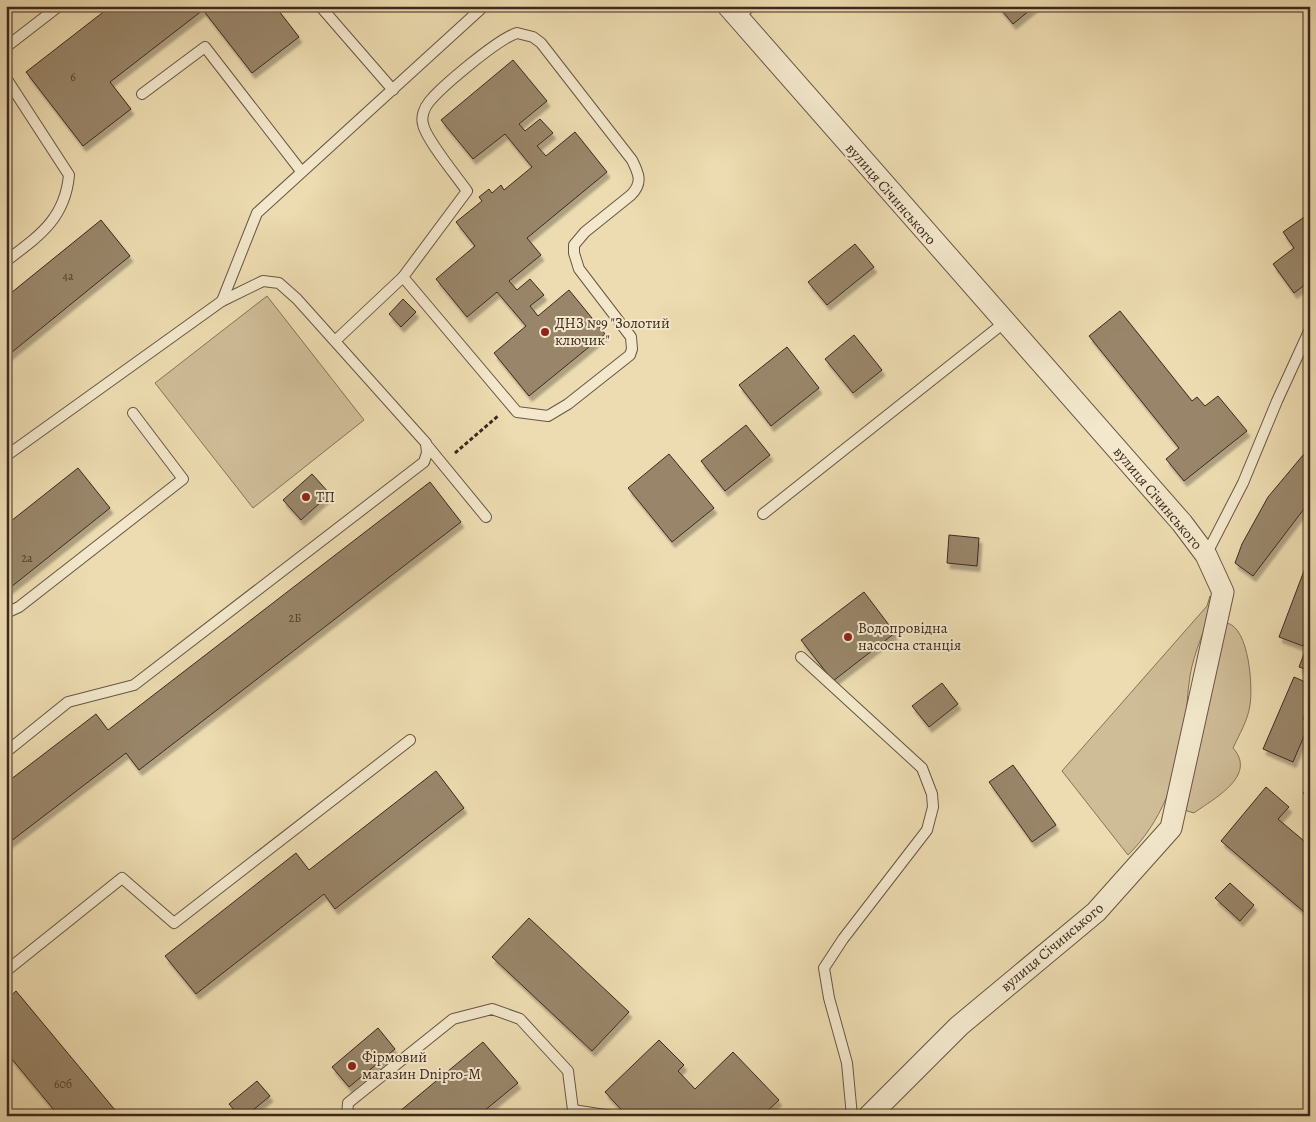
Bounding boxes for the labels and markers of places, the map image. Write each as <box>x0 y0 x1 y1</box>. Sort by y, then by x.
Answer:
place label: ДНЗ №9 "Золотий ключик" <box>555 313 670 350</box>
marker: ДНЗ №9 "Золотий ключик" <box>539 326 551 338</box>
place label: ТП <box>316 487 335 507</box>
marker: ТП <box>300 491 312 503</box>
place label: Водопровідна насосна станція <box>858 618 961 655</box>
marker: Водопровідна насосна станція <box>842 631 854 643</box>
place label: Фірмовий магазин Dnipro-M <box>362 1047 481 1084</box>
marker: Фірмовий магазин Dnipro-M <box>346 1060 358 1072</box>

